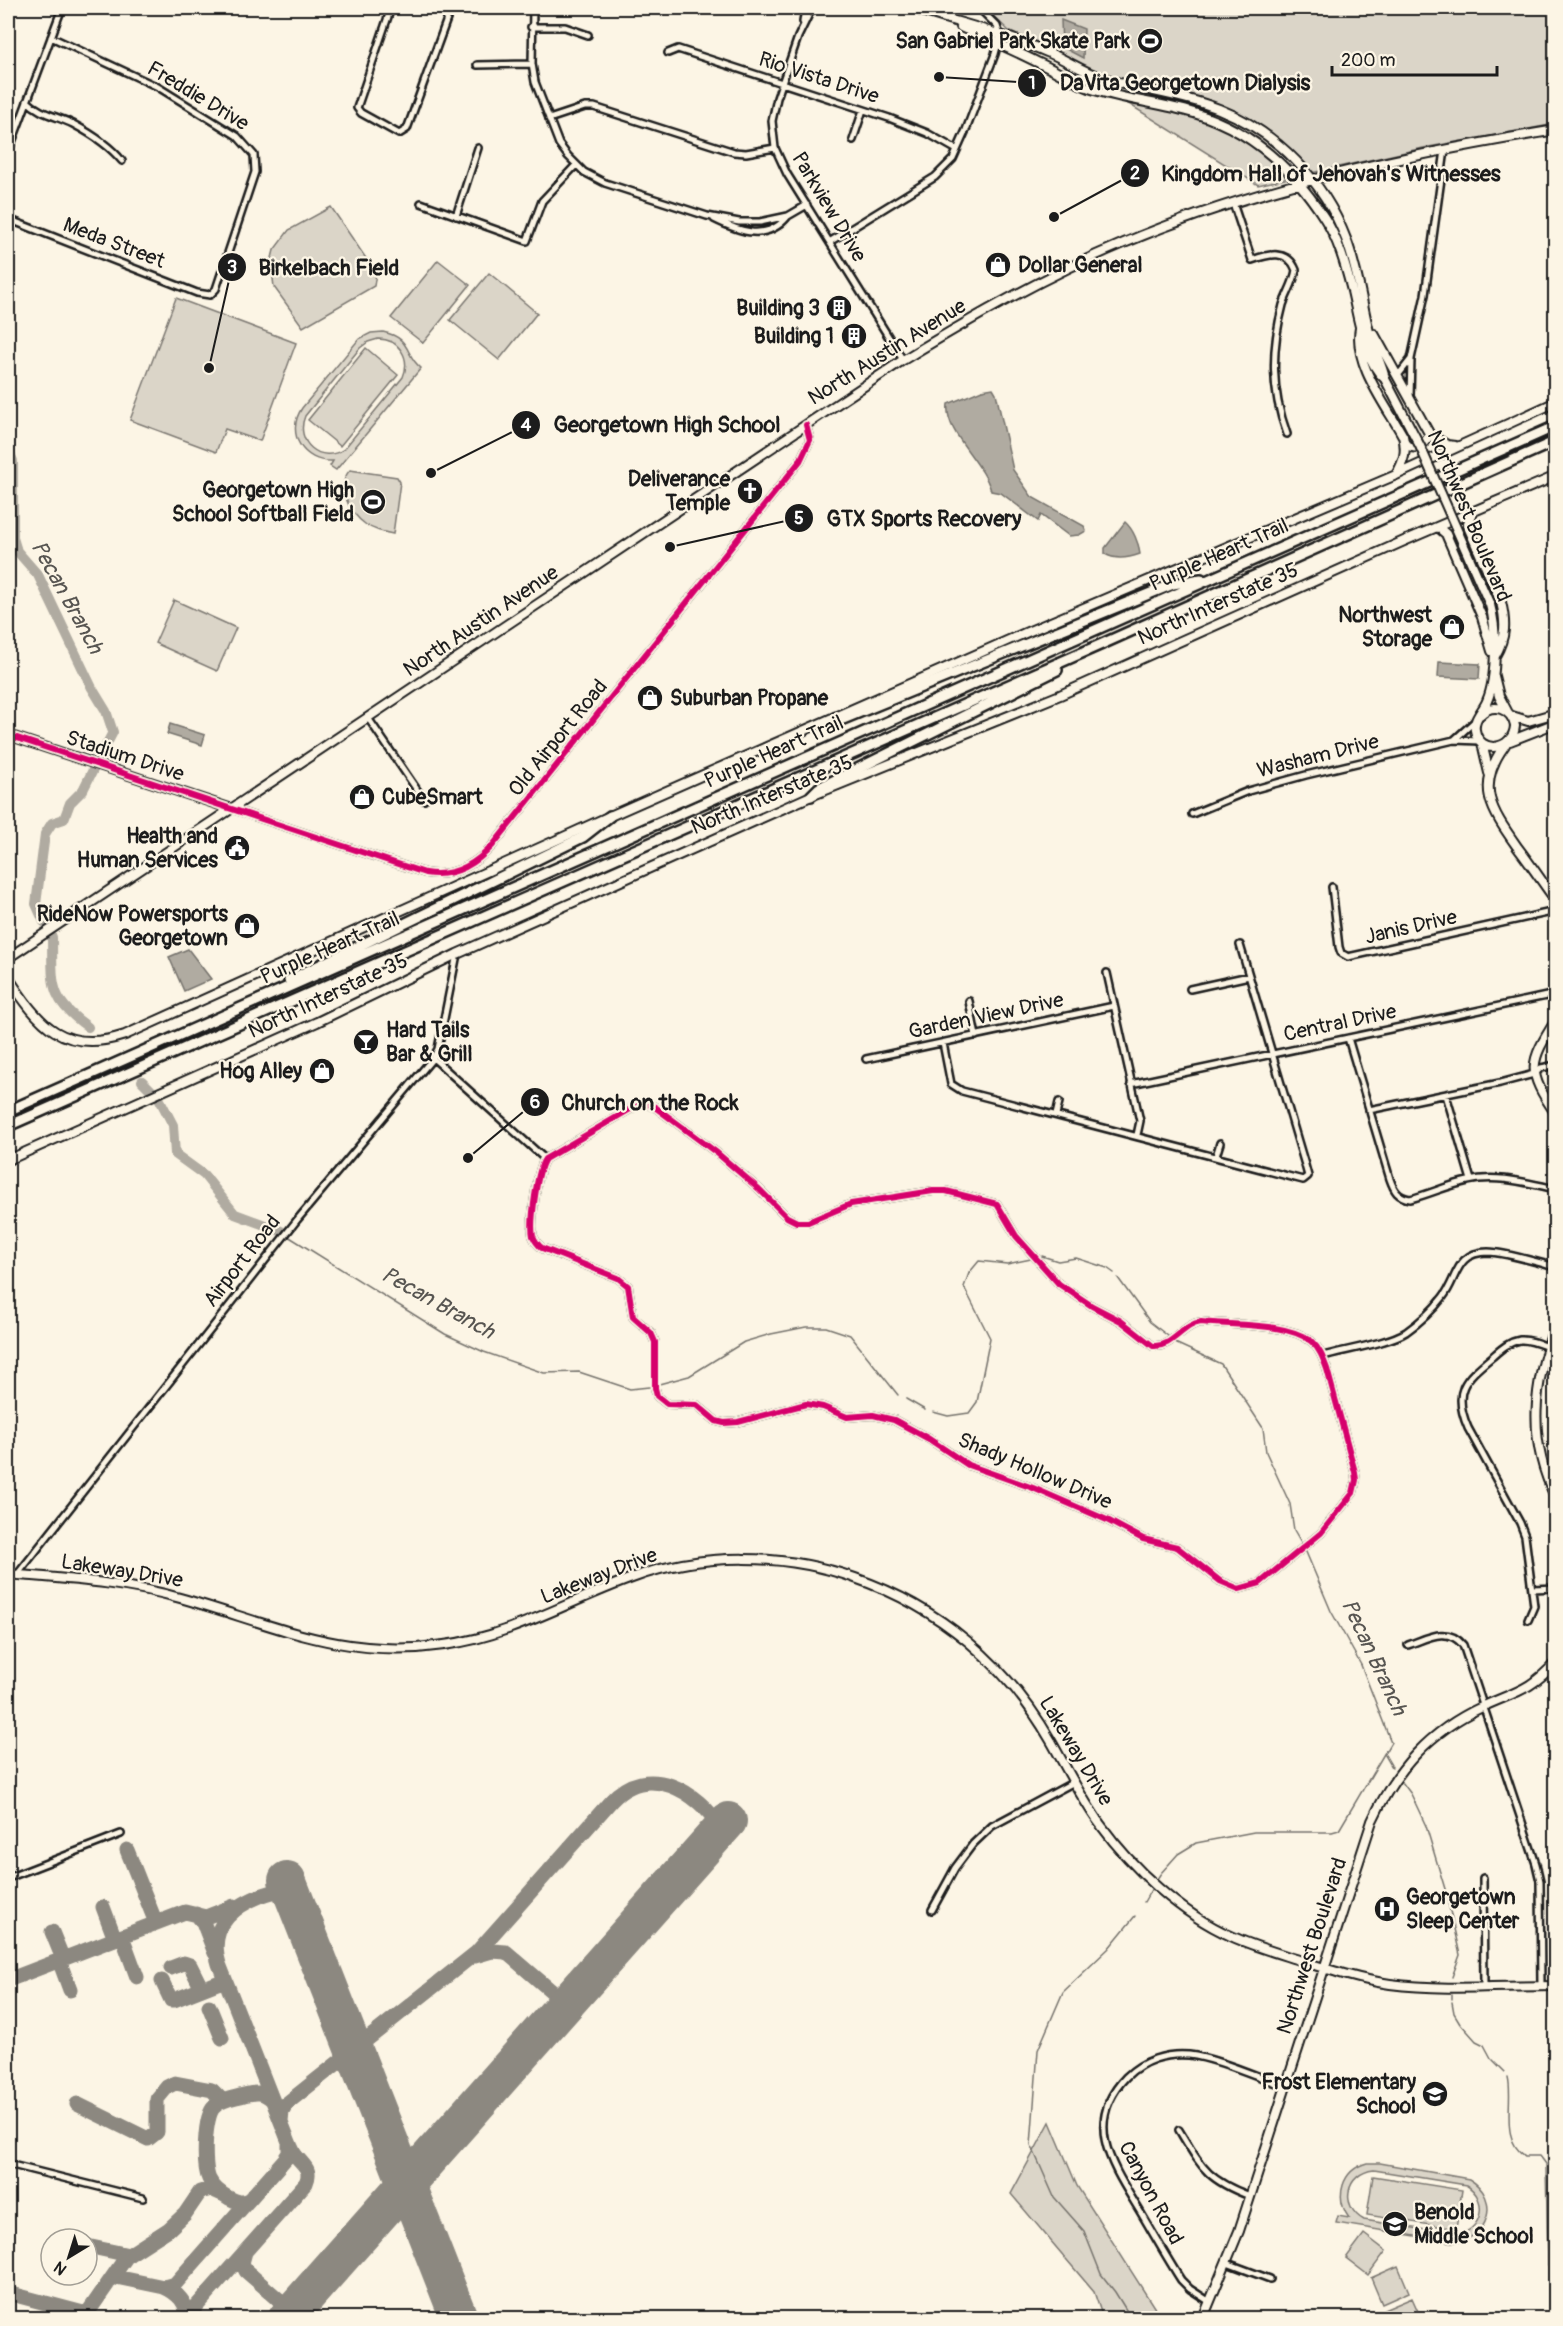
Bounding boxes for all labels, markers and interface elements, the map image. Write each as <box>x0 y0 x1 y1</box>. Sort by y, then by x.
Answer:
sports icon: San Gabriel Park Skate Park <box>1135 26 1165 56</box>
place label: San Gabriel Park Skate Park <box>895 28 1130 55</box>
scale bar <box>1332 39 1497 77</box>
street label: Rio Vista Drive <box>755 46 883 110</box>
text: 200 m <box>1341 49 1396 72</box>
street label: Freddie Drive <box>142 55 254 137</box>
callout: DaVita Georgetown Dialysis <box>1017 63 1322 103</box>
text: DaVita Georgetown Dialysis <box>1060 69 1311 97</box>
text: 1 <box>1028 72 1036 95</box>
street label: Parkview Drive <box>786 147 873 268</box>
callout: Kingdom Hall of Jehovah's Witnesses <box>1120 153 1513 193</box>
text: Kingdom Hall of Jehovah's Witnesses <box>1161 160 1501 188</box>
text: 2 <box>1130 162 1140 185</box>
street label: Meda Street <box>59 211 169 275</box>
callout: Birkelbach Field <box>217 247 411 287</box>
shop icon: Dollar General <box>983 250 1013 280</box>
place label: Dollar General <box>1018 252 1143 279</box>
text: Birkelbach Field <box>259 254 399 282</box>
text: 3 <box>227 256 237 279</box>
street label: North Austin Avenue <box>803 292 972 412</box>
building icon: Building 3 <box>824 293 854 323</box>
place label: Building 3 <box>736 295 820 322</box>
building icon: Building 1 <box>839 321 869 351</box>
place label: Building 1 <box>754 323 834 350</box>
callout: Georgetown High School <box>511 405 792 445</box>
text: Georgetown High School <box>554 411 780 439</box>
text: 4 <box>521 414 532 437</box>
street label: Northwest Boulevard <box>1421 426 1517 606</box>
place label: Deliverance Temple <box>628 466 731 517</box>
church icon: Deliverance Temple <box>735 476 765 506</box>
place label: Georgetown High School Softball Field <box>172 477 354 528</box>
sports icon: Georgetown High School Softball Field <box>358 487 388 517</box>
callout: GTX Sports Recovery <box>784 498 1033 538</box>
text: GTX Sports Recovery <box>827 505 1022 533</box>
text: 5 <box>794 507 804 530</box>
street label: Purple Heart Trail <box>1145 512 1293 598</box>
water label: Pecan Branch <box>25 536 110 660</box>
street label: North Interstate 35 <box>1133 556 1303 652</box>
street label: North Austin Avenue <box>398 559 564 683</box>
place label: Northwest Storage <box>1338 602 1433 653</box>
shop icon: Northwest Storage <box>1437 612 1467 642</box>
street label: Old Airport Road <box>502 674 614 802</box>
shop icon: Suburban Propane <box>635 683 665 713</box>
place label: Suburban Propane <box>670 685 829 712</box>
street label: Purple Heart Trail <box>700 709 848 795</box>
street label: Stadium Drive <box>63 724 188 788</box>
street label: Washam Drive <box>1254 728 1382 784</box>
street label: North Interstate 35 <box>687 749 857 841</box>
shop icon: CubeSmart <box>347 782 377 812</box>
place label: CubeSmart <box>382 784 483 811</box>
place label: Health and Human Services <box>77 823 219 874</box>
public building icon: Health and Human Services <box>222 833 252 863</box>
place label: RideNow Powersports Georgetown <box>37 901 229 952</box>
street label: Janis Drive <box>1362 903 1460 951</box>
street label: Purple Heart Trail <box>256 905 404 991</box>
shop icon: RideNow Powersports Georgetown <box>232 911 262 941</box>
street label: North Interstate 35 <box>244 947 412 1045</box>
street label: Garden View Drive <box>906 986 1067 1046</box>
street label: Central Drive <box>1281 998 1400 1048</box>
place label: Hard Tails Bar & Grill <box>386 1017 473 1068</box>
bar icon: Hard Tails Bar & Grill <box>351 1027 381 1057</box>
shop icon: Hog Alley <box>307 1056 337 1086</box>
place label: Hog Alley <box>219 1058 302 1085</box>
callout: Church on the Rock <box>520 1082 751 1122</box>
text: Church on the Rock <box>561 1089 740 1117</box>
text: 6 <box>530 1091 540 1114</box>
street label: Airport Road <box>197 1209 287 1313</box>
water label: Pecan Branch <box>377 1261 501 1346</box>
street label: Shady Hollow Drive <box>954 1426 1117 1516</box>
street label: Lakeway Drive <box>537 1541 662 1611</box>
street label: Lakeway Drive <box>59 1548 185 1594</box>
water label: Pecan Branch <box>1335 1595 1414 1721</box>
street label: Lakeway Drive <box>1033 1691 1120 1811</box>
street label: Northwest Boulevard <box>1271 1854 1353 2038</box>
place label: Georgetown Sleep Center <box>1406 1884 1520 1935</box>
hospital icon: Georgetown Sleep Center <box>1372 1894 1402 1924</box>
place label: Frost Elementary School <box>1262 2069 1416 2120</box>
school or university icon: Frost Elementary School <box>1420 2079 1450 2109</box>
street label: Canyon Road <box>1112 2137 1190 2249</box>
place label: Benold Middle School <box>1414 2199 1534 2250</box>
school or university icon: Benold Middle School <box>1380 2209 1410 2239</box>
north arrow <box>39 2227 99 2287</box>
text: N <box>50 2257 71 2279</box>

